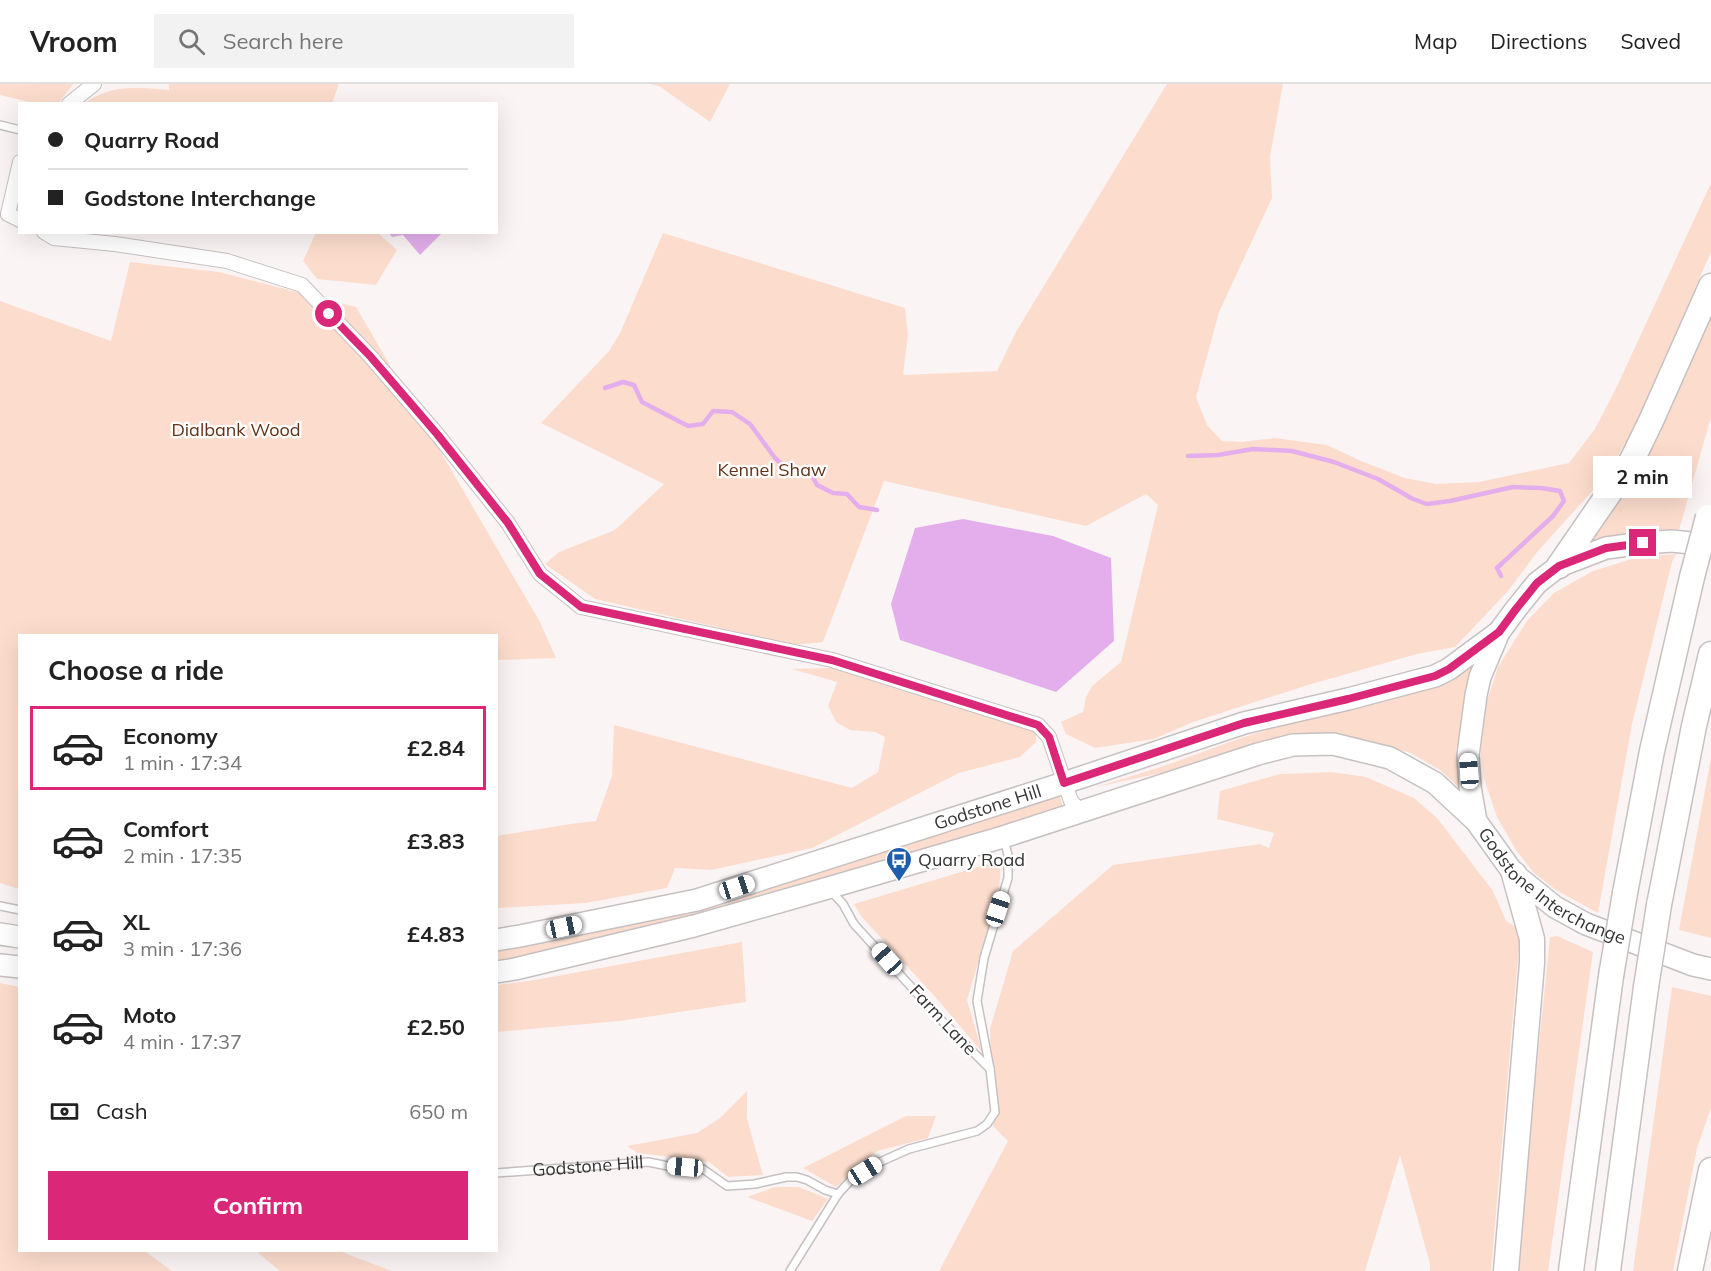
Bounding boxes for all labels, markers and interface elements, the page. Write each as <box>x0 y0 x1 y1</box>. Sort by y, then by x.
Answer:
search box <box>154 14 574 68</box>
text: Vroom <box>30 24 118 59</box>
icon: search <box>175 25 208 58</box>
text: Search here <box>223 27 344 55</box>
text: Map <box>1414 28 1457 54</box>
text: Directions <box>1490 28 1587 54</box>
text: Saved <box>1620 28 1681 54</box>
text: Quarry Road <box>84 126 219 154</box>
text: Godstone Interchange <box>84 184 316 212</box>
route start <box>315 300 342 327</box>
park label: Dialbank Wood <box>171 418 301 441</box>
callout: 2 min <box>1594 456 1692 498</box>
park label: Kennel Shaw <box>718 458 827 481</box>
text: 2 min <box>1616 464 1669 489</box>
route end <box>1629 529 1656 556</box>
text: Choose a ride <box>48 653 224 687</box>
icon: car <box>51 721 105 775</box>
text: Economy <box>123 722 218 750</box>
text: £2.84 <box>407 734 465 762</box>
text: 1 min · 17:34 <box>123 750 242 775</box>
car <box>1459 752 1479 790</box>
street label: Godstone Hill <box>931 779 1044 835</box>
icon: car <box>51 814 105 868</box>
text: Comfort <box>123 815 209 843</box>
street label: Godstone Interchange <box>1473 823 1629 949</box>
text: £3.83 <box>407 827 465 855</box>
text: 2 min · 17:35 <box>123 843 242 868</box>
bus stop icon: Quarry Road <box>884 845 914 883</box>
place label: Quarry Road <box>918 848 1025 871</box>
car <box>717 873 757 901</box>
car <box>984 889 1012 929</box>
icon: car <box>51 907 105 961</box>
text: XL <box>123 908 150 936</box>
car <box>545 914 583 940</box>
text: £4.83 <box>407 920 465 948</box>
text: 3 min · 17:36 <box>123 936 242 961</box>
car <box>868 940 906 978</box>
street label: Farm Lane <box>905 979 982 1060</box>
icon: car <box>51 1000 105 1054</box>
text: Moto <box>123 1001 176 1029</box>
text: £2.50 <box>407 1013 465 1041</box>
text: 4 min · 17:37 <box>123 1029 242 1054</box>
icon: cash <box>48 1095 81 1128</box>
text: Cash <box>96 1097 148 1125</box>
text: 650 m <box>409 1099 468 1124</box>
street label: Godstone Hill <box>531 1150 644 1181</box>
car <box>845 1154 885 1188</box>
car <box>666 1156 704 1178</box>
button: Confirm <box>48 1171 468 1240</box>

